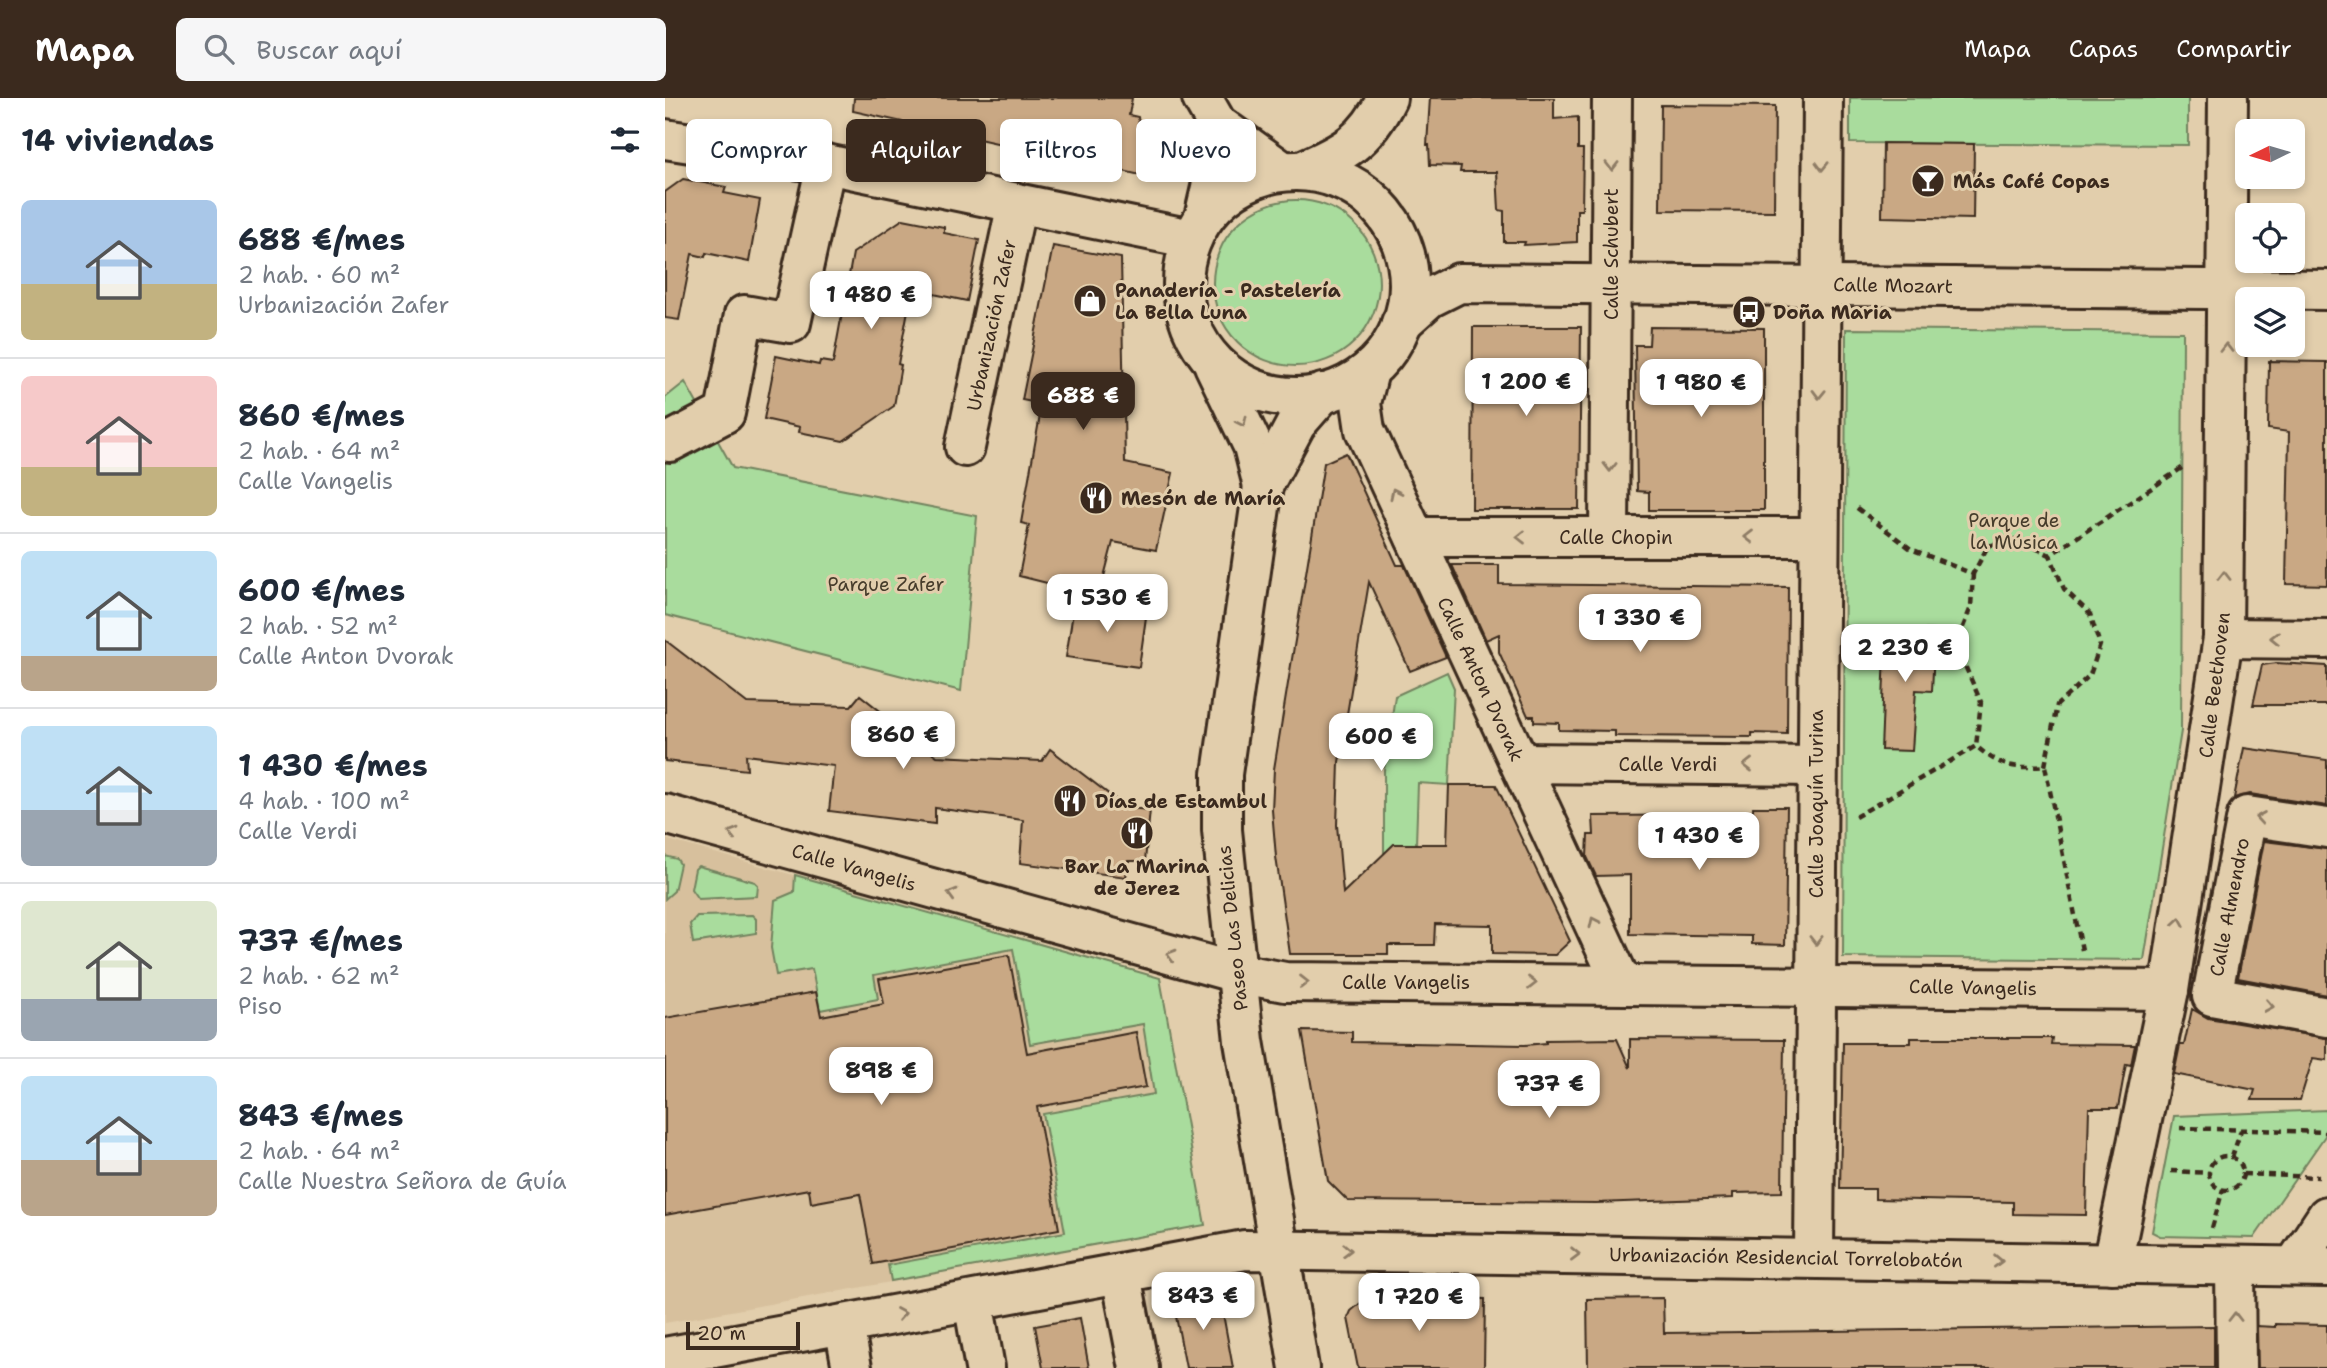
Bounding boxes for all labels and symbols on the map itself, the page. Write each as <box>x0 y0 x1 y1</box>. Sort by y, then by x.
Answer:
north arrow <box>2235 119 2305 189</box>
one-way arrow <box>1604 161 1619 172</box>
one-way arrow <box>1814 161 1830 172</box>
bar icon: Más Café Copas <box>1909 162 1947 200</box>
place label: Más Café Copas <box>1953 169 2110 194</box>
street label: Calle Schubert <box>1599 188 1624 320</box>
street label: Urbanización Zafer <box>961 237 1022 413</box>
pin: 1 480 € <box>806 272 936 331</box>
street label: Calle Mozart <box>1833 272 1953 299</box>
place label: Panadería - Pastelería La Bella Luna <box>1115 278 1341 325</box>
shop icon: Panadería - Pastelería La Bella Luna <box>1071 282 1109 320</box>
bus stop icon: Doña Maria <box>1730 293 1768 331</box>
place label: Doña Maria <box>1773 300 1892 325</box>
one-way arrow <box>2218 342 2234 353</box>
pin: 1 200 € <box>1461 358 1591 418</box>
pin: 1 980 € <box>1636 360 1766 419</box>
pin: 688 € <box>1034 372 1132 432</box>
one-way arrow <box>1811 389 1827 399</box>
one-way arrow <box>1234 415 1248 427</box>
one-way arrow <box>1602 462 1617 473</box>
restaurant icon: Mesón de María <box>1077 479 1115 517</box>
place label: Mesón de María <box>1121 486 1285 511</box>
one-way arrow <box>1389 488 1403 500</box>
park label: Parque de la Música <box>1968 508 2060 555</box>
street label: Calle Chopin <box>1559 525 1673 550</box>
one-way arrow <box>1516 529 1526 545</box>
one-way arrow <box>1743 529 1754 545</box>
one-way arrow <box>2216 570 2232 580</box>
park label: Parque Zafer <box>828 572 944 597</box>
pin: 1 530 € <box>1042 574 1172 634</box>
street label: Calle Anton Dvorak <box>1432 593 1530 765</box>
pin: 1 330 € <box>1575 594 1705 654</box>
street label: Calle Beethoven <box>2193 611 2236 759</box>
pin: 2 230 € <box>1840 624 1970 684</box>
one-way arrow <box>2269 630 2280 646</box>
street label: Calle Joaquín Turina <box>1804 710 1829 898</box>
pin: 860 € <box>854 712 952 771</box>
pin: 600 € <box>1332 714 1430 773</box>
street label: Calle Verdi <box>1619 752 1717 777</box>
one-way arrow <box>1742 757 1752 773</box>
restaurant icon: Días de Estambul <box>1051 782 1089 820</box>
place label: Días de Estambul <box>1095 789 1267 814</box>
one-way arrow <box>2254 811 2265 826</box>
pin: 1 430 € <box>1634 812 1764 872</box>
restaurant icon: Bar La Marina de Jerez <box>1118 814 1156 852</box>
one-way arrow <box>727 827 739 841</box>
street label: Calle Almendro <box>2204 836 2255 979</box>
street label: Calle Vangelis <box>789 838 919 897</box>
street label: Paseo Las Delicias <box>1211 844 1254 1012</box>
place label: Bar La Marina de Jerez <box>1065 854 1209 901</box>
one-way arrow <box>946 888 958 902</box>
one-way arrow <box>2172 916 2187 928</box>
one-way arrow <box>1588 917 1602 929</box>
one-way arrow <box>1808 935 1824 945</box>
one-way arrow <box>1165 949 1177 963</box>
street label: Calle Vangelis <box>1342 970 1470 995</box>
one-way arrow <box>1299 974 1310 990</box>
street label: Calle Vangelis <box>1909 974 2037 1001</box>
one-way arrow <box>1527 975 1537 991</box>
one-way arrow <box>2263 998 2275 1013</box>
pin: 898 € <box>832 1048 930 1107</box>
pin: 737 € <box>1500 1060 1598 1120</box>
one-way arrow <box>1343 1242 1353 1258</box>
street label: Urbanización Residencial Torrelobatón <box>1609 1242 1963 1273</box>
one-way arrow <box>1570 1246 1581 1261</box>
one-way arrow <box>1993 1254 2004 1269</box>
pin: 843 € <box>1154 1272 1252 1332</box>
pin: 1 720 € <box>1354 1274 1484 1333</box>
one-way arrow <box>895 1308 907 1323</box>
one-way arrow <box>2227 1311 2243 1322</box>
scale bar <box>686 1319 800 1351</box>

